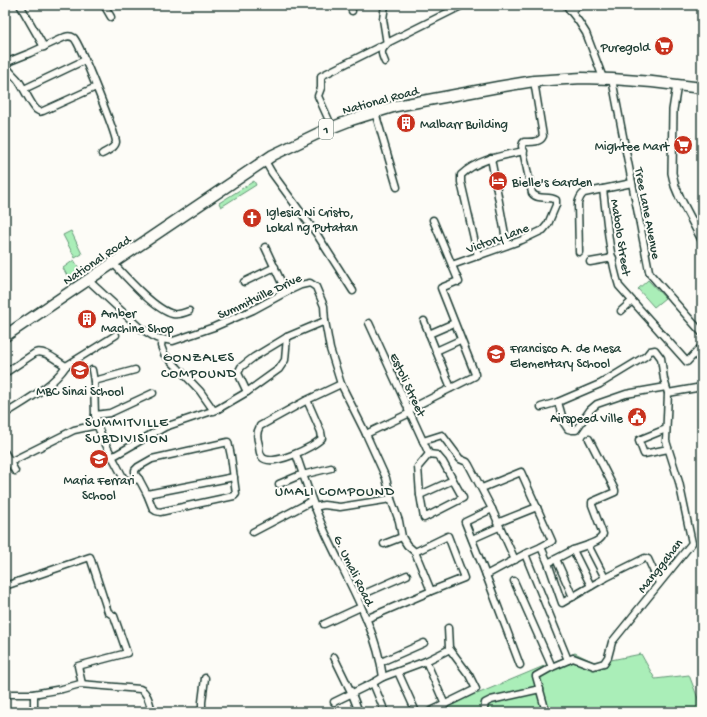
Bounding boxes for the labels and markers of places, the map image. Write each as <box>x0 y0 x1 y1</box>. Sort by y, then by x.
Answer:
supermarket icon: Puregold <box>653 35 675 57</box>
place label: Puregold <box>600 41 651 56</box>
building icon: Malbarr Building <box>395 112 417 134</box>
place label: Malbarr Building <box>420 118 508 133</box>
supermarket icon: Mightee Mart <box>672 134 694 156</box>
place label: Mightee Mart <box>595 140 671 155</box>
hotel icon: Bielle's Garden <box>487 170 509 192</box>
place label: Bielle's Garden <box>511 176 593 191</box>
place label: Iglesia Ni Cristo, Lokal ng Putatan <box>266 206 358 236</box>
church icon: Iglesia Ni Cristo, Lokal ng Putatan <box>241 207 263 229</box>
place label: Amber Machine Shop <box>101 307 174 337</box>
building icon: Amber Machine Shop <box>76 308 98 330</box>
place label: Francisco A. de Mesa Elementary School <box>509 342 622 372</box>
school or university icon: Francisco A. de Mesa Elementary School <box>485 343 507 365</box>
school or university icon: MBC Sinai School <box>69 359 91 381</box>
place label: MBC Sinai School <box>36 385 124 400</box>
public building icon: Airspeed Ville <box>626 406 648 428</box>
place label: Airspeed Ville <box>550 412 623 427</box>
school or university icon: Maria Ferrari School <box>88 448 110 470</box>
place label: Maria Ferrari School <box>63 474 135 504</box>

